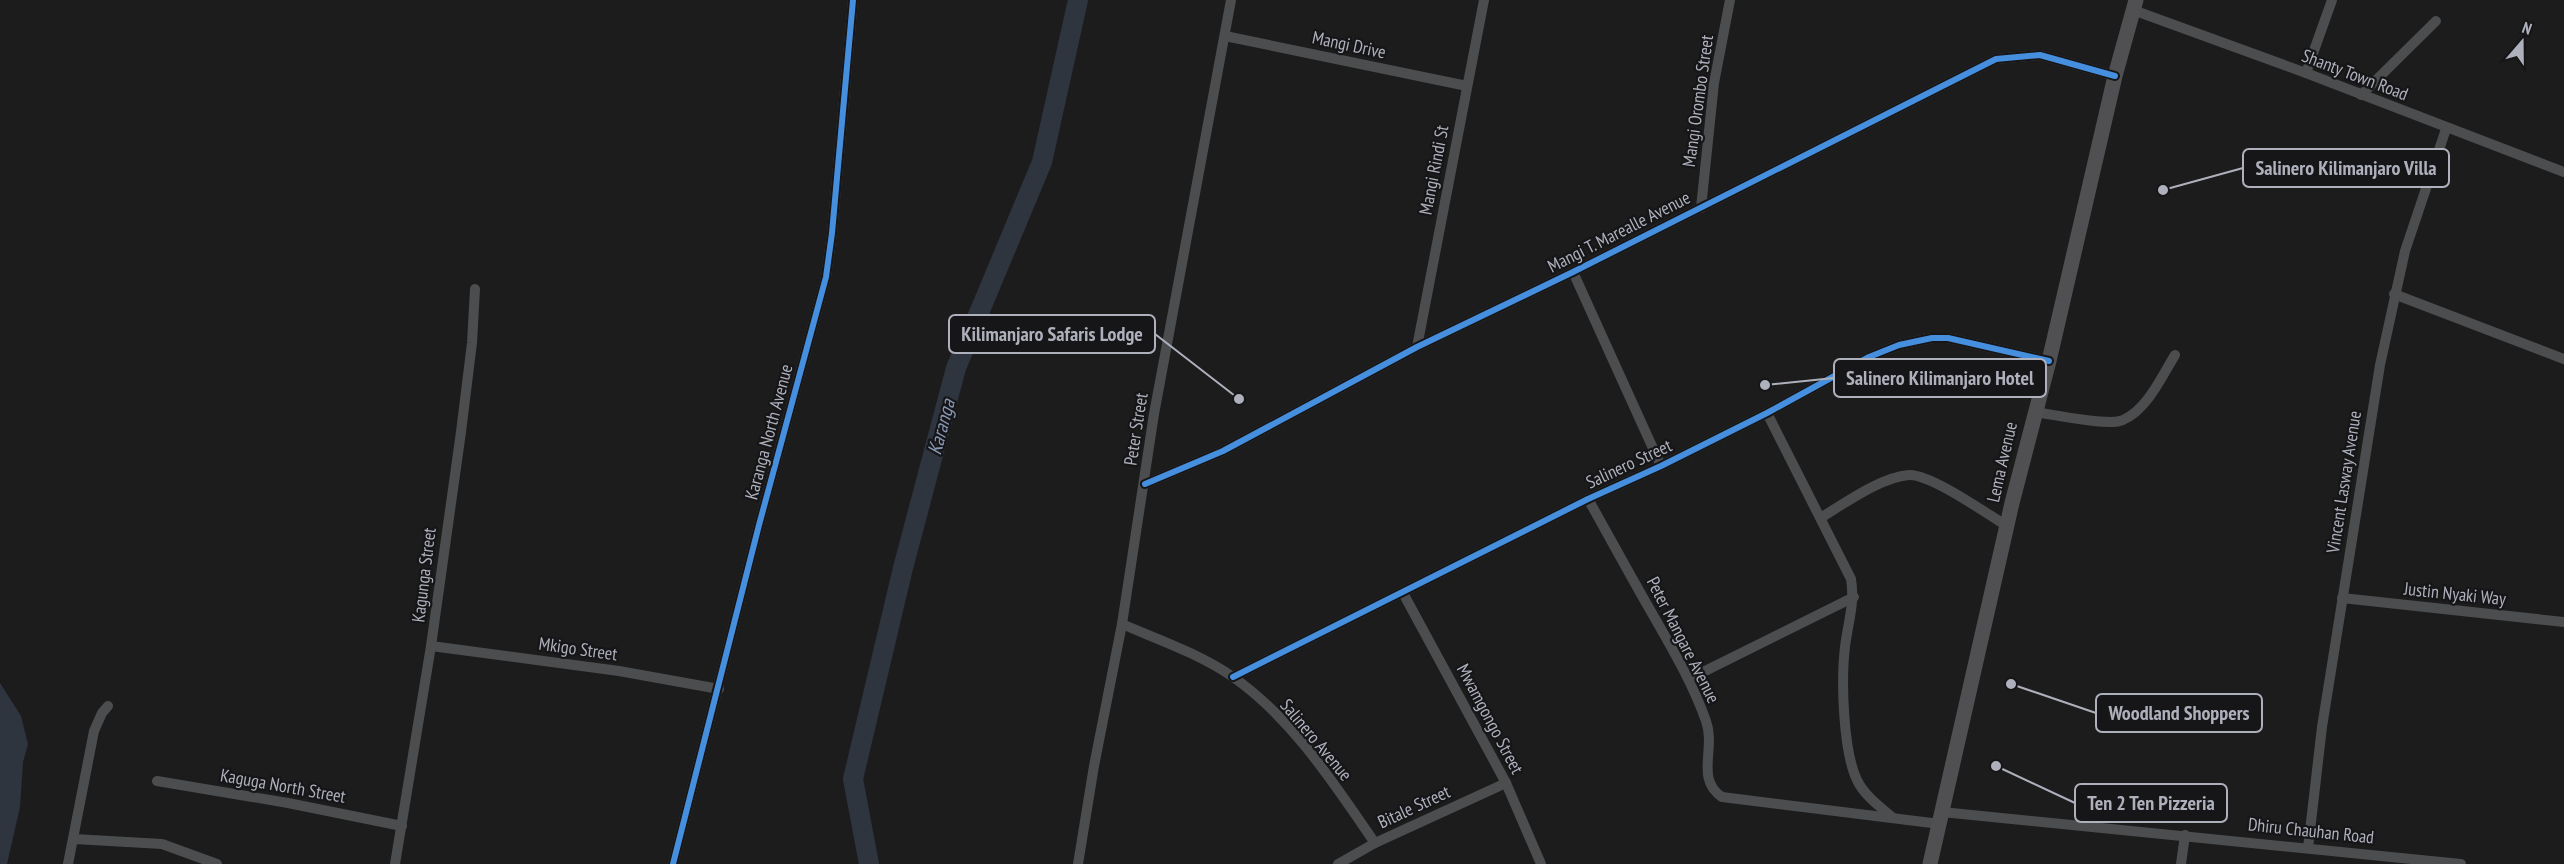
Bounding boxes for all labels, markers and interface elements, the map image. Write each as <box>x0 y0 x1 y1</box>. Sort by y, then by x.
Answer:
north arrow <box>2492 12 2552 72</box>
text: N <box>2520 17 2535 39</box>
street label: Mangi Drive <box>1310 25 1388 64</box>
street label: Mangi Orombo Street <box>1677 33 1718 168</box>
street label: Shanty Town Road <box>2299 44 2412 105</box>
street label: Mangi Rindi St <box>1414 123 1453 217</box>
callout: Salinero Kilimanjaro Villa <box>2243 149 2449 187</box>
text: Salinero Kilimanjaro Villa <box>2255 155 2437 181</box>
street label: Mangi T. Marealle Avenue <box>1544 186 1694 277</box>
callout: Kilimanjaro Safaris Lodge <box>949 315 1155 353</box>
text: Kilimanjaro Safaris Lodge <box>961 321 1143 347</box>
callout: Salinero Kilimanjaro Hotel <box>1834 359 2046 397</box>
street label: Karanga North Avenue <box>739 362 798 502</box>
text: Salinero Kilimanjaro Hotel <box>1846 365 2034 391</box>
street label: Peter Street <box>1118 391 1153 467</box>
water label: Karanga <box>921 395 961 458</box>
street label: Vincent Lasway Avenue <box>2321 409 2366 556</box>
street label: Lema Avenue <box>1981 419 2022 504</box>
street label: Salinero Street <box>1582 434 1675 493</box>
street label: Kagunga Street <box>406 526 441 624</box>
street label: Peter Mangare Avenue <box>1642 573 1725 707</box>
street label: Justin Nyaki Way <box>2402 577 2507 610</box>
street label: Mkigo Street <box>537 632 619 665</box>
street label: Mwamgongo Street <box>1452 660 1529 778</box>
street label: Salinero Avenue <box>1275 694 1357 785</box>
callout: Woodland Shoppers <box>2096 694 2262 732</box>
text: Woodland Shoppers <box>2107 700 2250 726</box>
street label: Kaguga North Street <box>219 763 348 808</box>
street label: Bitale Street <box>1374 780 1454 833</box>
callout: Ten 2 Ten Pizzeria <box>2075 784 2227 822</box>
text: Ten 2 Ten Pizzeria <box>2087 790 2215 816</box>
street label: Dhiru Chauhan Road <box>2247 812 2375 849</box>

